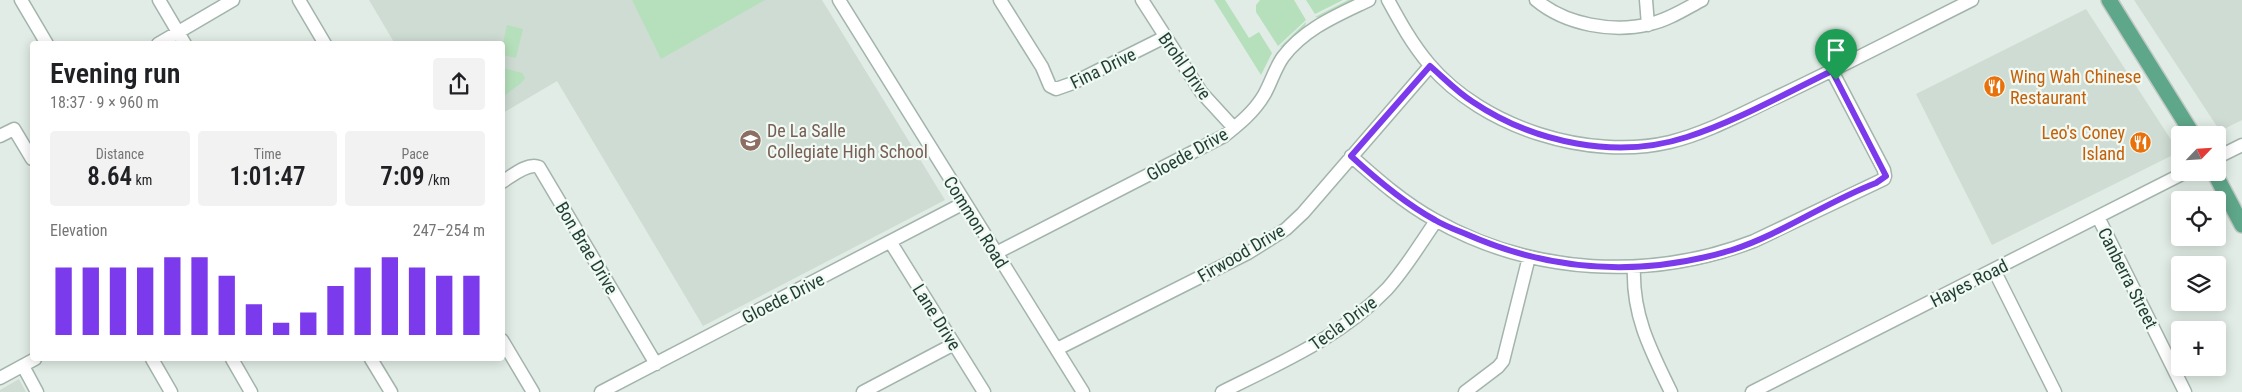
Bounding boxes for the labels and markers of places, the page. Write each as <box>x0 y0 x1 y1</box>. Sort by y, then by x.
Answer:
pin <box>1815 29 1857 80</box>
place label: Wing Wah Chinese Restaurant <box>2010 66 2141 108</box>
restaurant icon: Wing Wah Chinese Restaurant <box>1982 74 2006 98</box>
place label: De La Salle Collegiate High School <box>767 120 928 162</box>
place label: Leo's Coney Island <box>2042 122 2125 164</box>
school or university icon: De La Salle Collegiate High School <box>739 128 763 152</box>
restaurant icon: Leo's Coney Island <box>2129 130 2153 154</box>

